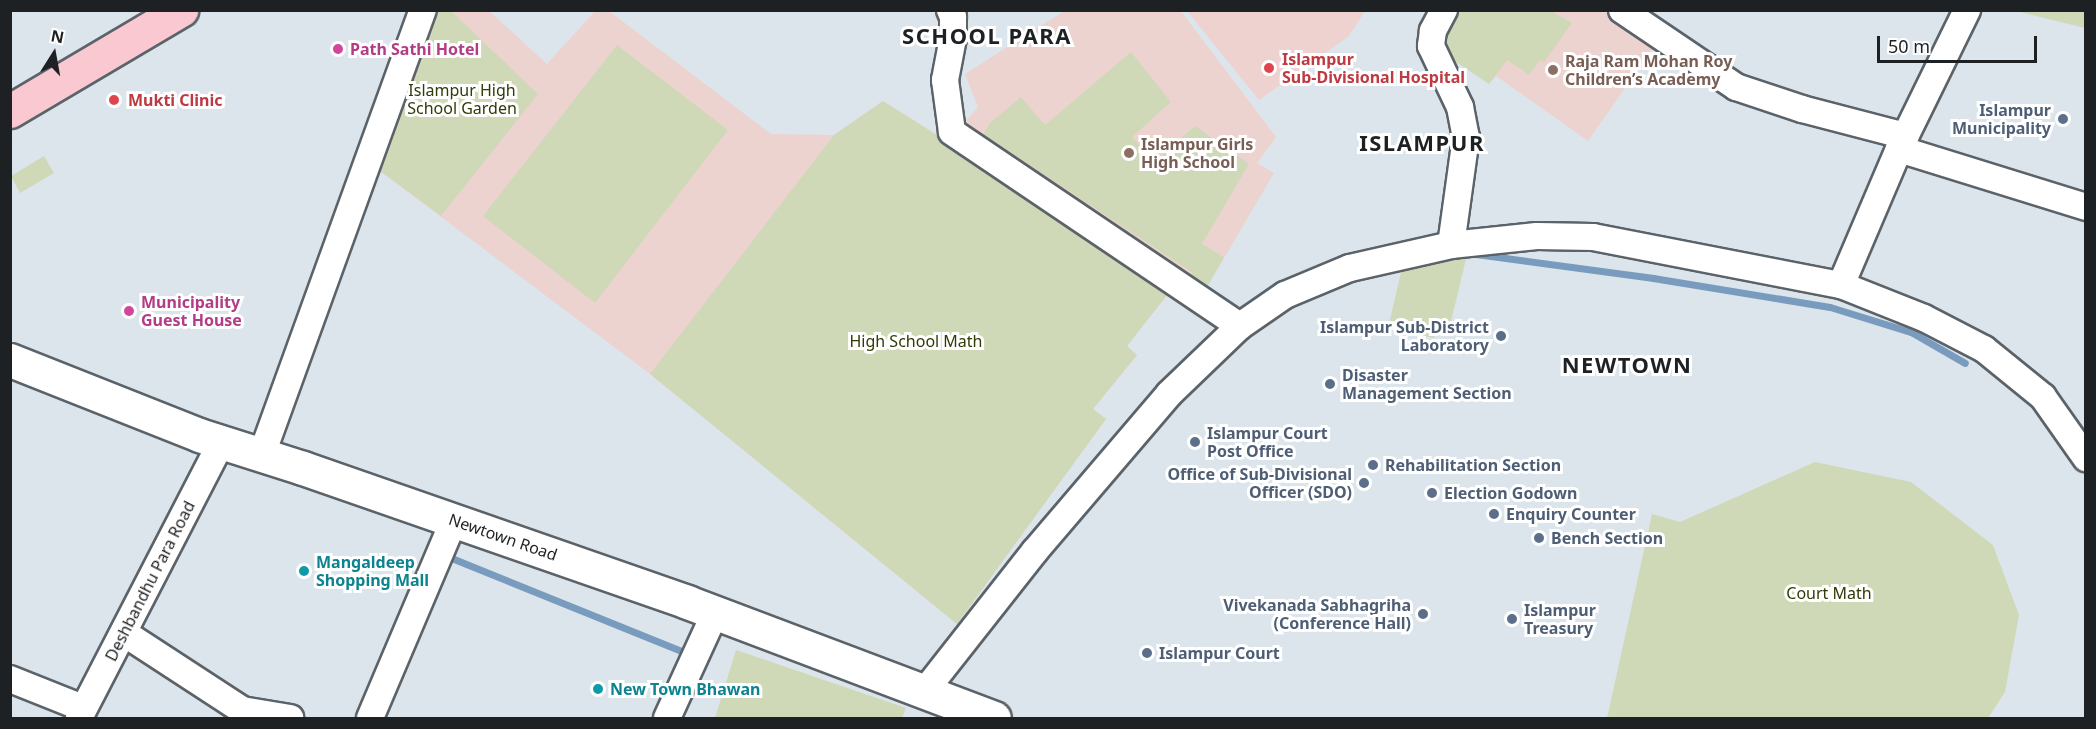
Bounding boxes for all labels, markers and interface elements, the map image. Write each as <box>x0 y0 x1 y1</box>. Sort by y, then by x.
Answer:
district label: SCHOOL PARA <box>902 23 1072 49</box>
north arrow <box>24 24 84 84</box>
text: N <box>49 24 66 48</box>
scale bar <box>1880 24 2040 62</box>
text: 50 m <box>1888 34 1930 58</box>
place label: Path Sathi Hotel <box>350 39 479 59</box>
marker: Path Sathi Hotel <box>331 42 345 56</box>
place label: Islampur Sub-Divisional Hospital <box>1282 49 1465 87</box>
place label: Raja Ram Mohan Roy Children’s Academy <box>1565 51 1732 89</box>
marker: Islampur Sub-Divisional Hospital <box>1260 59 1278 77</box>
marker: Raja Ram Mohan Roy Children’s Academy <box>1546 63 1560 77</box>
park label: Islampur High School Garden <box>407 80 517 118</box>
place label: Mukti Clinic <box>128 90 223 110</box>
marker: Mukti Clinic <box>105 91 123 109</box>
place label: Islampur Municipality <box>1952 100 2051 138</box>
marker: Islampur Municipality <box>2056 112 2070 126</box>
district label: ISLAMPUR <box>1359 130 1485 156</box>
place label: Islampur Girls High School <box>1141 134 1253 172</box>
marker: Islampur Girls High School <box>1122 146 1136 160</box>
place label: Municipality Guest House <box>141 292 242 330</box>
marker: Municipality Guest House <box>122 304 136 318</box>
place label: Islampur Sub-District Laboratory <box>1320 317 1489 355</box>
marker: Islampur Sub-District Laboratory <box>1494 329 1508 343</box>
park label: High School Math <box>849 331 983 351</box>
district label: NEWTOWN <box>1562 352 1692 378</box>
place label: Disaster Management Section <box>1342 365 1512 403</box>
marker: Disaster Management Section <box>1323 377 1337 391</box>
place label: Islampur Court Post Office <box>1207 423 1328 461</box>
marker: Islampur Court Post Office <box>1188 435 1202 449</box>
place label: Rehabilitation Section <box>1385 455 1561 475</box>
marker: Rehabilitation Section <box>1366 458 1380 472</box>
place label: Office of Sub-Divisional Officer (SDO) <box>1167 464 1352 502</box>
marker: Office of Sub-Divisional Officer (SDO) <box>1357 476 1371 490</box>
place label: Election Godown <box>1444 483 1577 503</box>
marker: Election Godown <box>1425 486 1439 500</box>
street label: Deshbandhu Para Road <box>101 498 199 664</box>
place label: Enquiry Counter <box>1506 504 1636 524</box>
marker: Enquiry Counter <box>1487 507 1501 521</box>
street label: Newtown Road <box>446 509 560 565</box>
place label: Bench Section <box>1551 528 1663 548</box>
marker: Bench Section <box>1532 531 1546 545</box>
place label: Mangaldeep Shopping Mall <box>316 552 429 590</box>
marker: Mangaldeep Shopping Mall <box>297 564 311 578</box>
park label: Court Math <box>1786 583 1872 603</box>
place label: Vivekanada Sabhagriha (Conference Hall) <box>1223 595 1411 633</box>
place label: Islampur Treasury <box>1524 600 1596 638</box>
marker: Vivekanada Sabhagriha (Conference Hall) <box>1416 607 1430 621</box>
marker: Islampur Treasury <box>1505 612 1519 626</box>
place label: Islampur Court <box>1159 643 1280 663</box>
marker: Islampur Court <box>1140 646 1154 660</box>
place label: New Town Bhawan <box>610 679 760 699</box>
marker: New Town Bhawan <box>591 682 605 696</box>

